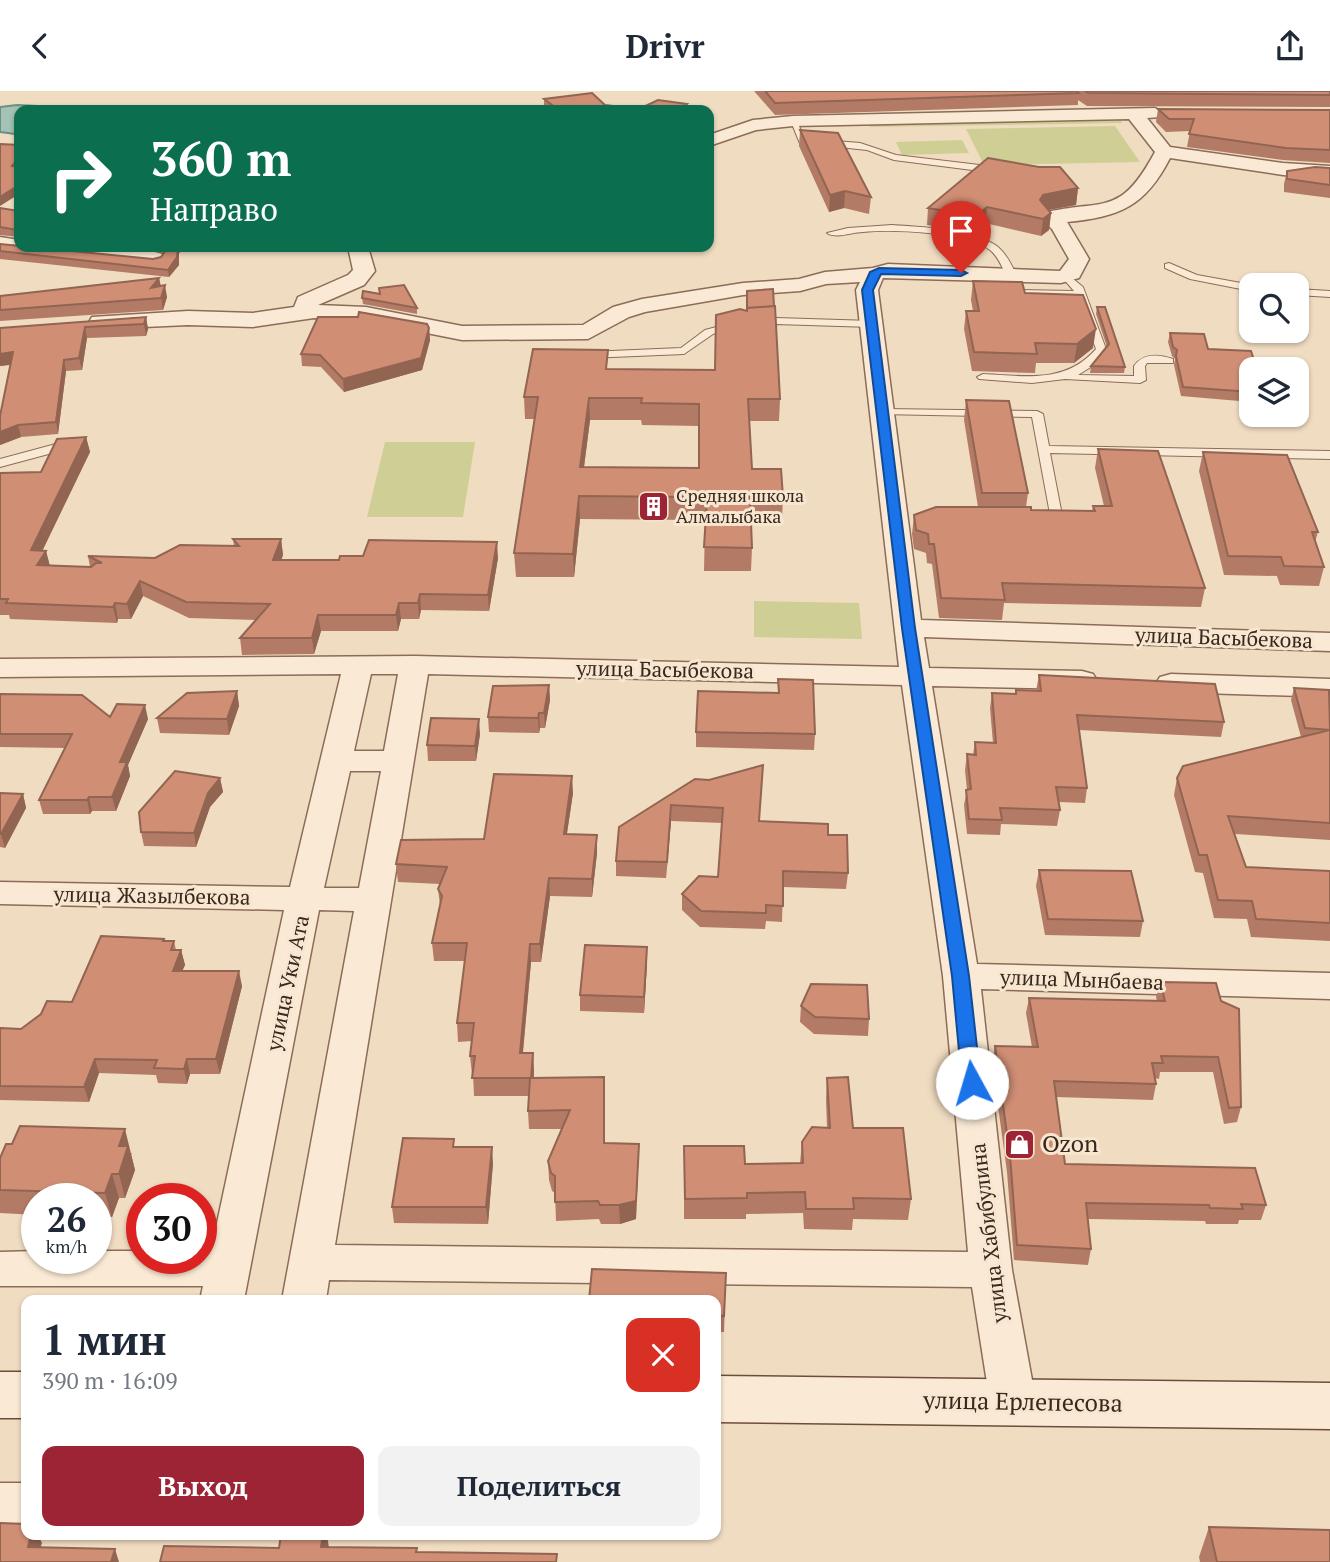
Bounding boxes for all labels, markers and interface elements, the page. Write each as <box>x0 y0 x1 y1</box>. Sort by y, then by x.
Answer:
text: Drivr <box>625 25 705 67</box>
icon: back <box>21 27 59 65</box>
icon: share <box>1271 27 1309 65</box>
text: 360 m <box>150 125 292 190</box>
icon: right <box>35 133 126 224</box>
text: Направо <box>150 188 278 230</box>
pin <box>931 201 991 273</box>
icon: arrive <box>942 212 980 250</box>
map controls <box>1239 273 1309 427</box>
button: search <box>1239 273 1309 343</box>
button: layers <box>1239 357 1309 427</box>
place label: Средняя школа Алмалыбака <box>676 483 804 528</box>
building icon: Средняя школа Алмалыбака <box>636 489 670 523</box>
street label: улица Басыбекова <box>1134 620 1314 654</box>
street label: улица Басыбекова <box>575 653 755 685</box>
street label: улица Жазылбекова <box>52 879 251 911</box>
street label: улица Уки Ата <box>259 912 315 1054</box>
street label: улица Мынбаева <box>999 962 1165 996</box>
position arrow <box>935 1046 1009 1120</box>
shop icon: Ozon <box>1002 1127 1036 1161</box>
place label: Ozon <box>1042 1127 1098 1159</box>
street label: улица Хабибулина <box>963 1141 1013 1326</box>
speed limit sign: 30 <box>126 1183 217 1274</box>
text: 26 <box>47 1196 86 1242</box>
text: km/h <box>46 1234 87 1258</box>
text: 1 мин <box>42 1311 167 1367</box>
button: close <box>626 1318 700 1392</box>
text: 390 m · 16:09 <box>42 1365 177 1396</box>
street label: улица Ерлепесова <box>922 1383 1123 1419</box>
button: Выход <box>42 1446 364 1526</box>
button: Поделиться <box>378 1446 700 1526</box>

